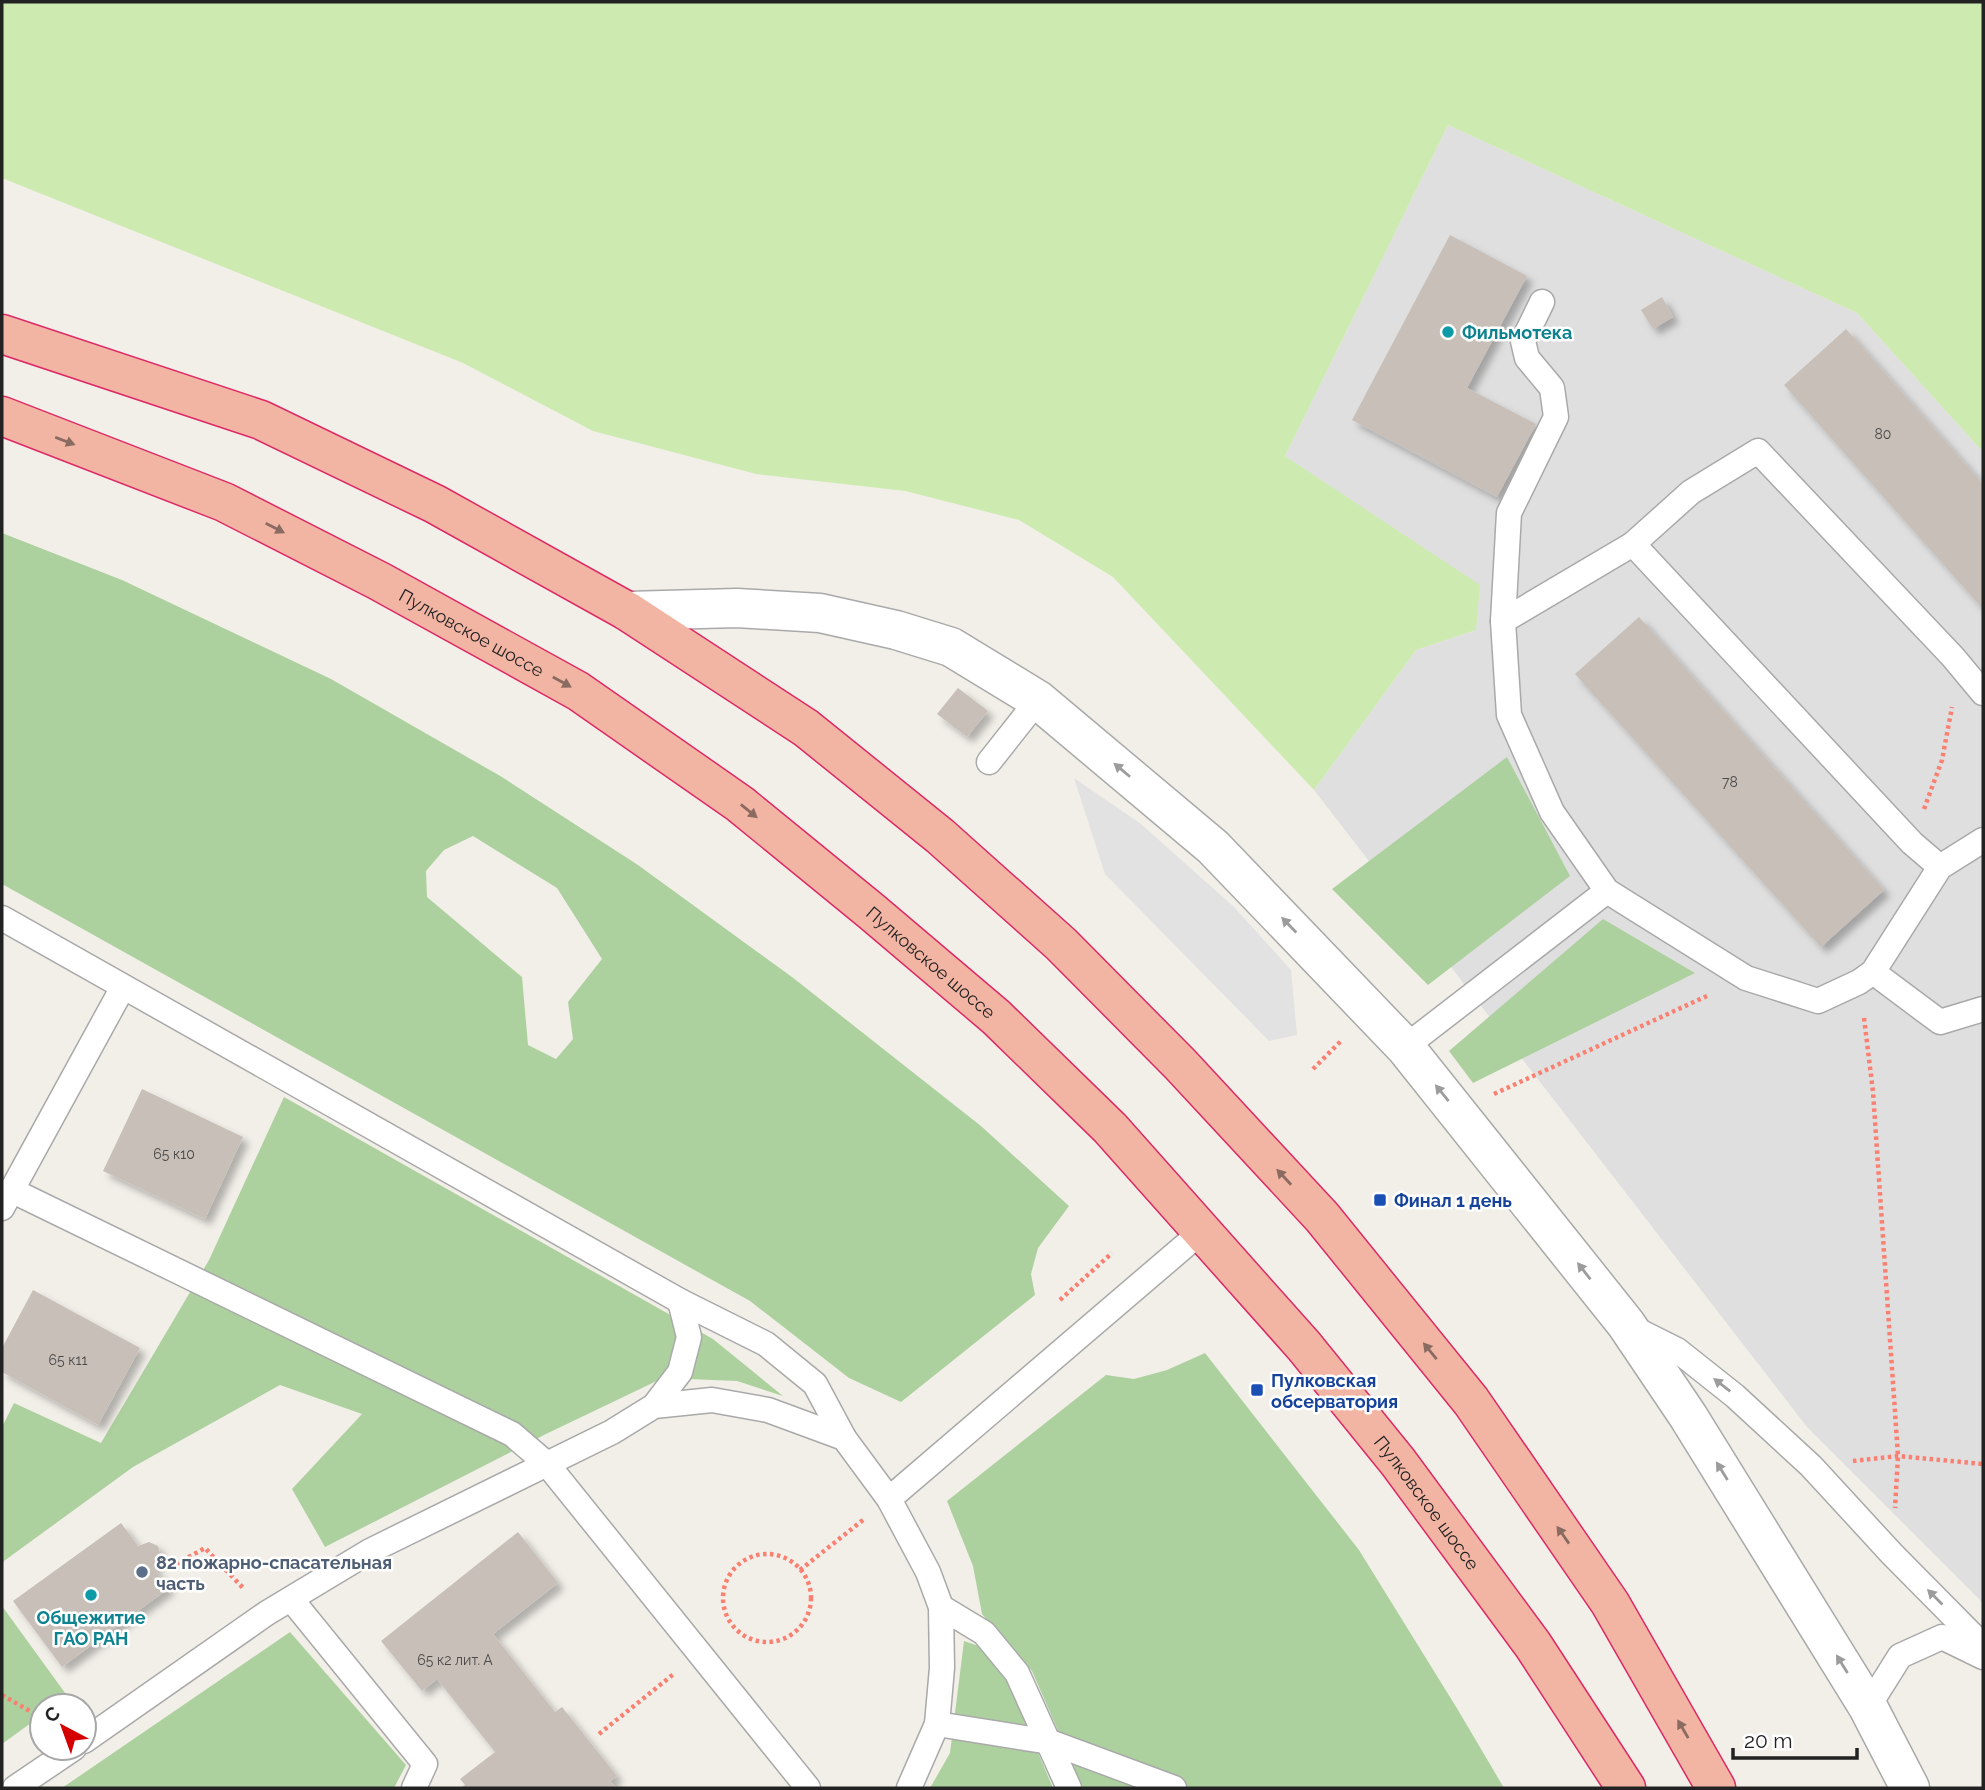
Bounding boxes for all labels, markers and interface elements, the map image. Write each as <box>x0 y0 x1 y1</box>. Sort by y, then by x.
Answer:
place label: Фильмотека <box>1462 322 1572 343</box>
marker: Фильмотека <box>1440 324 1456 340</box>
house number: 80 <box>1875 426 1891 442</box>
one-way arrow <box>55 435 76 446</box>
one-way arrow <box>265 522 285 533</box>
street label: Пулковское шоссе <box>396 584 548 681</box>
one-way arrow <box>552 676 572 688</box>
one-way arrow <box>1114 763 1131 778</box>
house number: 78 <box>1722 774 1738 790</box>
one-way arrow <box>740 804 758 819</box>
street label: Пулковское шоссе <box>863 902 1000 1023</box>
one-way arrow <box>1281 917 1297 934</box>
one-way arrow <box>1435 1084 1450 1101</box>
house number: 65 к10 <box>153 1146 195 1162</box>
one-way arrow <box>1277 1169 1293 1186</box>
place label: Финал 1 день <box>1394 1190 1512 1211</box>
marker: Финал 1 день <box>1372 1192 1388 1208</box>
one-way arrow <box>1576 1262 1591 1280</box>
one-way arrow <box>1423 1343 1438 1361</box>
house number: 65 к11 <box>49 1352 87 1368</box>
place label: Пулковская обсерватория <box>1271 1370 1398 1412</box>
one-way arrow <box>1713 1378 1731 1393</box>
marker: Пулковская обсерватория <box>1249 1382 1265 1398</box>
street label: Пулковское шоссе <box>1370 1431 1484 1574</box>
one-way arrow <box>1716 1461 1729 1480</box>
one-way arrow <box>1557 1526 1570 1545</box>
place label: 82 пожарно-спасательная часть <box>156 1552 392 1594</box>
marker: 82 пожарно-спасательная часть <box>134 1564 150 1580</box>
marker: Общежитие ГАО РАН <box>83 1587 99 1603</box>
one-way arrow <box>1927 1590 1944 1606</box>
place label: Общежитие ГАО РАН <box>37 1607 146 1649</box>
house number: 65 к2 лит. А <box>417 1652 493 1668</box>
one-way arrow <box>1835 1655 1848 1674</box>
north arrow <box>28 1692 98 1762</box>
text: С <box>40 1702 64 1727</box>
scale bar <box>1733 1716 1857 1760</box>
one-way arrow <box>1677 1719 1689 1739</box>
text: 20 m <box>1744 1728 1792 1753</box>

